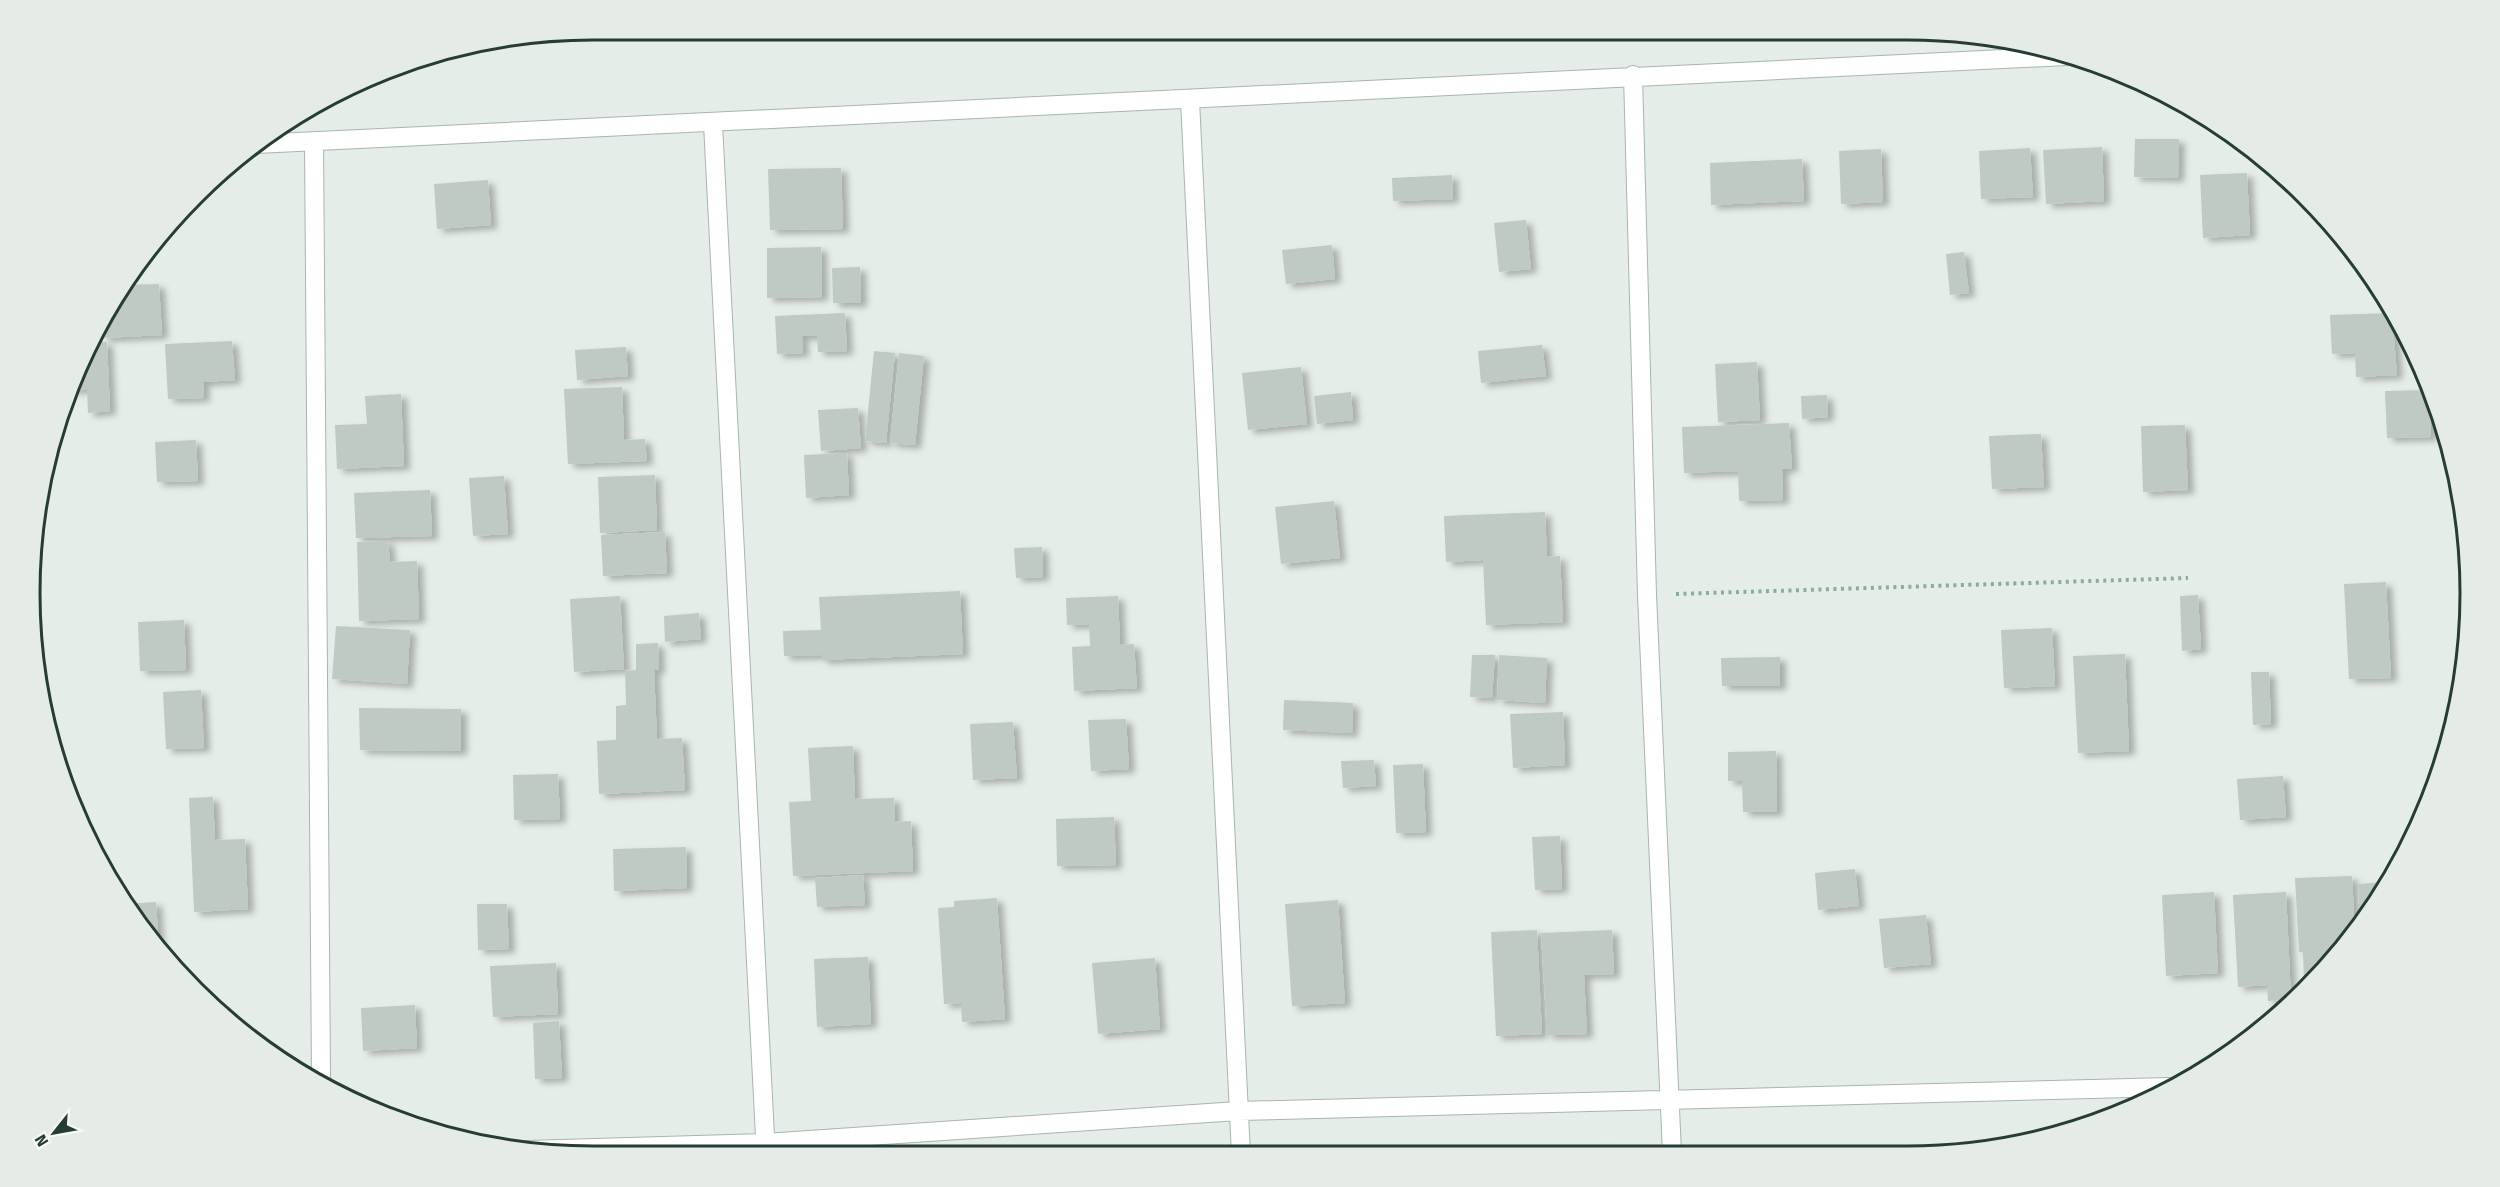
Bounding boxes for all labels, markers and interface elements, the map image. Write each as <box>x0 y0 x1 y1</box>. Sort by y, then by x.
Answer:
north arrow <box>24 1103 84 1163</box>
text: N <box>31 1131 52 1150</box>

